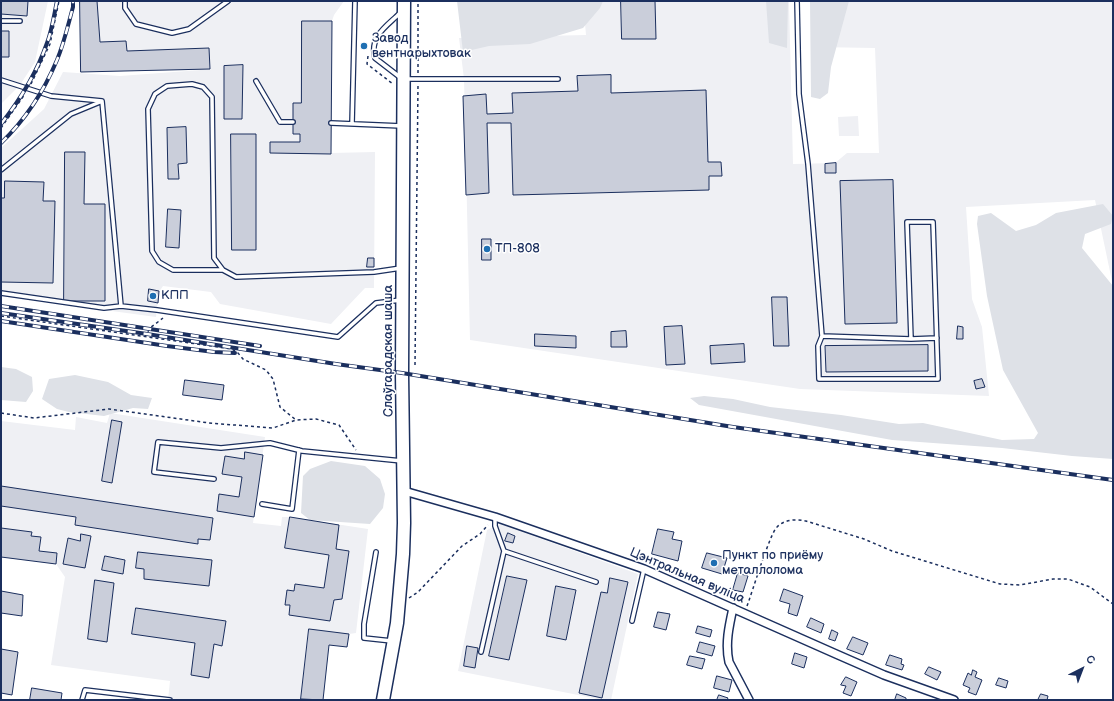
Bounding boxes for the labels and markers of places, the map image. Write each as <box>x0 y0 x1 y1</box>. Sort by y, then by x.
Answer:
place label: Завод вентнарыхтовак <box>372 31 471 62</box>
marker: Завод вентнарыхтовак <box>359 41 369 51</box>
place label: ТП-808 <box>495 241 540 257</box>
marker: ТП-808 <box>482 244 492 254</box>
place label: КПП <box>161 288 189 304</box>
marker: КПП <box>148 291 158 301</box>
place label: Пункт по приёму металлолома <box>722 548 823 579</box>
marker: Пункт по приёму металлолома <box>709 558 719 568</box>

